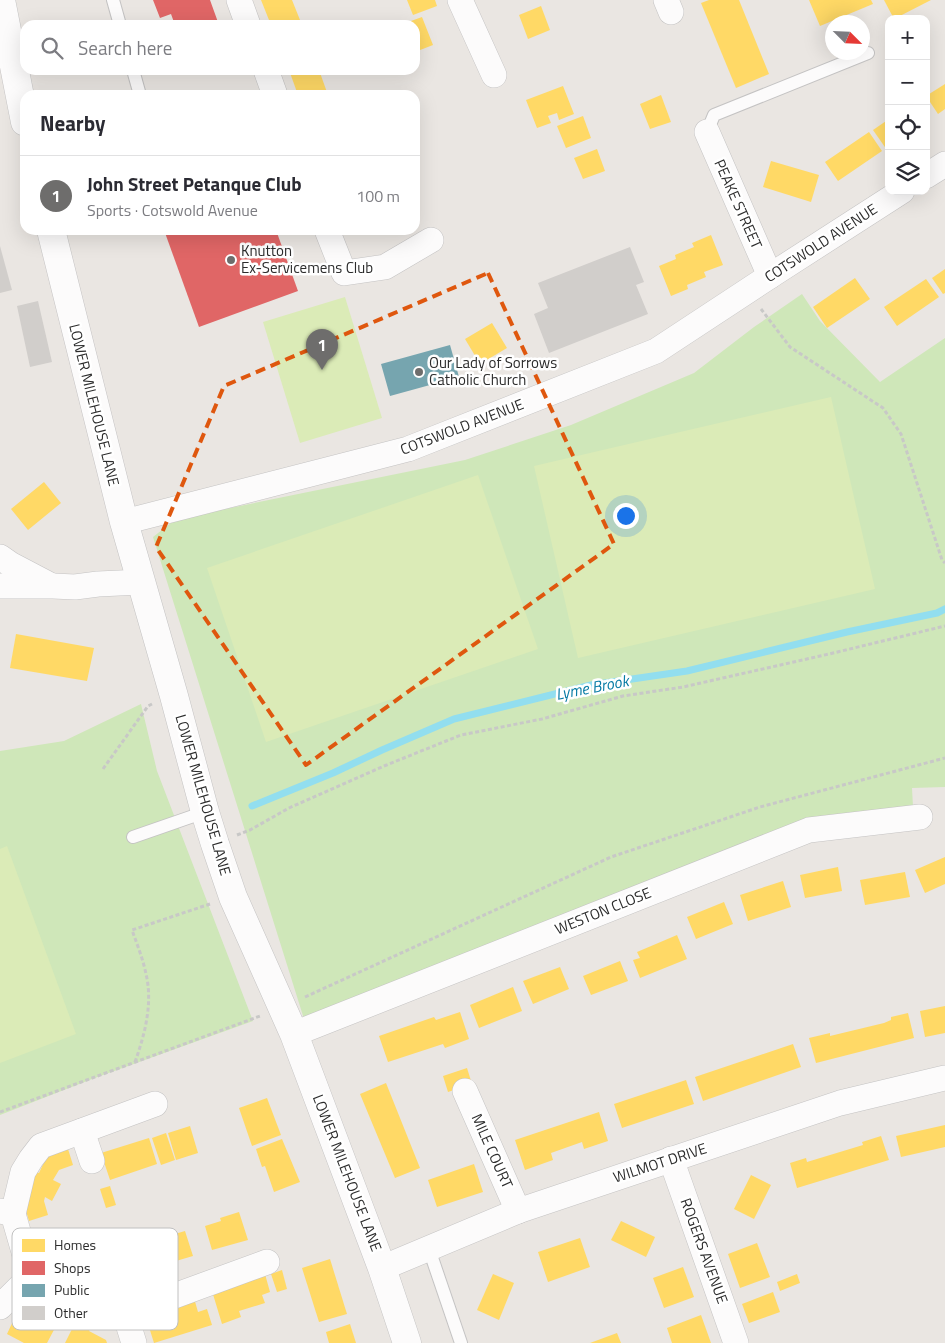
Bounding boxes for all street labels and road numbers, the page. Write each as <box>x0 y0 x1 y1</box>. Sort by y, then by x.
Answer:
street label: PEAKE STREET <box>708 155 769 252</box>
street label: COTSWOLD AVENUE <box>760 197 882 288</box>
street label: LOWER MILEHOUSE LANE <box>63 321 126 488</box>
street label: COTSWOLD AVENUE <box>397 392 527 461</box>
street label: LOWER MILEHOUSE LANE <box>169 712 237 878</box>
street label: WESTON CLOSE <box>551 881 654 940</box>
street label: LOWER MILEHOUSE LANE <box>307 1091 388 1255</box>
street label: MILE COURT <box>466 1110 519 1192</box>
street label: WILMOT DRIVE <box>610 1137 710 1188</box>
street label: ROGERS AVENUE <box>675 1195 734 1307</box>

